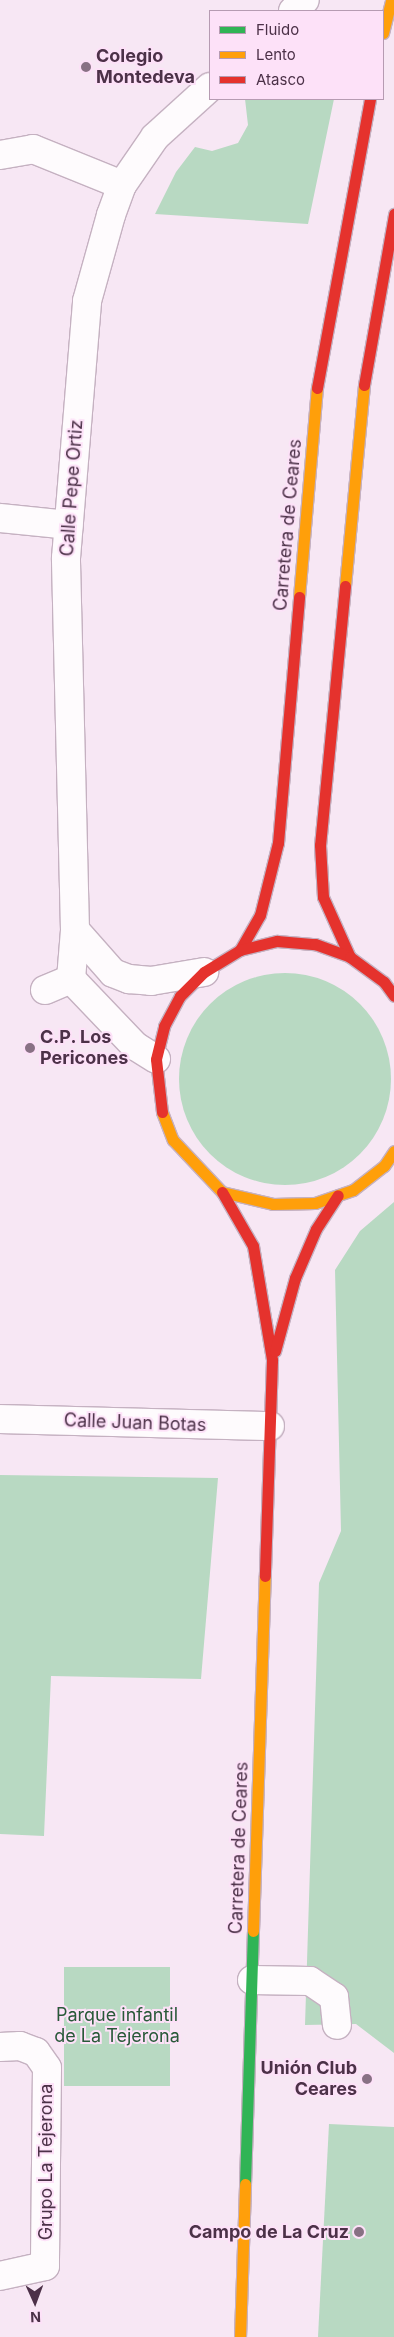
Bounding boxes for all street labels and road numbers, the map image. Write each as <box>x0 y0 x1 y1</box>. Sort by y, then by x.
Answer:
street label: Calle Pepe Ortiz <box>56 419 88 557</box>
street label: Carretera de Ceares <box>270 438 306 612</box>
street label: Calle Juan Botas <box>63 1410 207 1436</box>
street label: Carretera de Ceares <box>225 1761 253 1935</box>
street label: Grupo La Tejerona <box>35 2084 57 2240</box>

